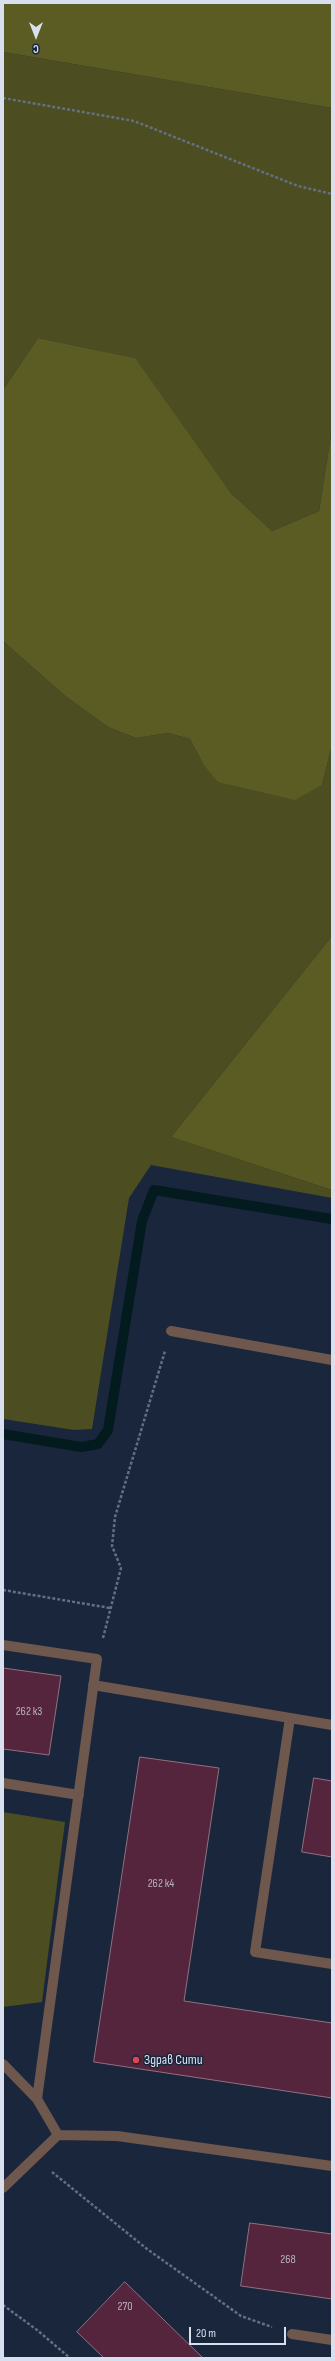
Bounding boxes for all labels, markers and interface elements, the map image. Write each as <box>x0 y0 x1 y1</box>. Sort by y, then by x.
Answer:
north arrow <box>16 16 56 56</box>
text: С <box>33 42 39 55</box>
house number: 262 к3 <box>16 1705 42 1719</box>
house number: 262 к4 <box>148 1877 174 1891</box>
place label: Здрав Сити <box>144 2052 203 2068</box>
marker: Здрав Сити <box>131 2055 141 2065</box>
house number: 268 <box>280 2253 296 2267</box>
house number: 270 <box>117 2300 133 2314</box>
scale bar <box>191 2319 288 2345</box>
text: 20 m <box>196 2326 216 2341</box>

